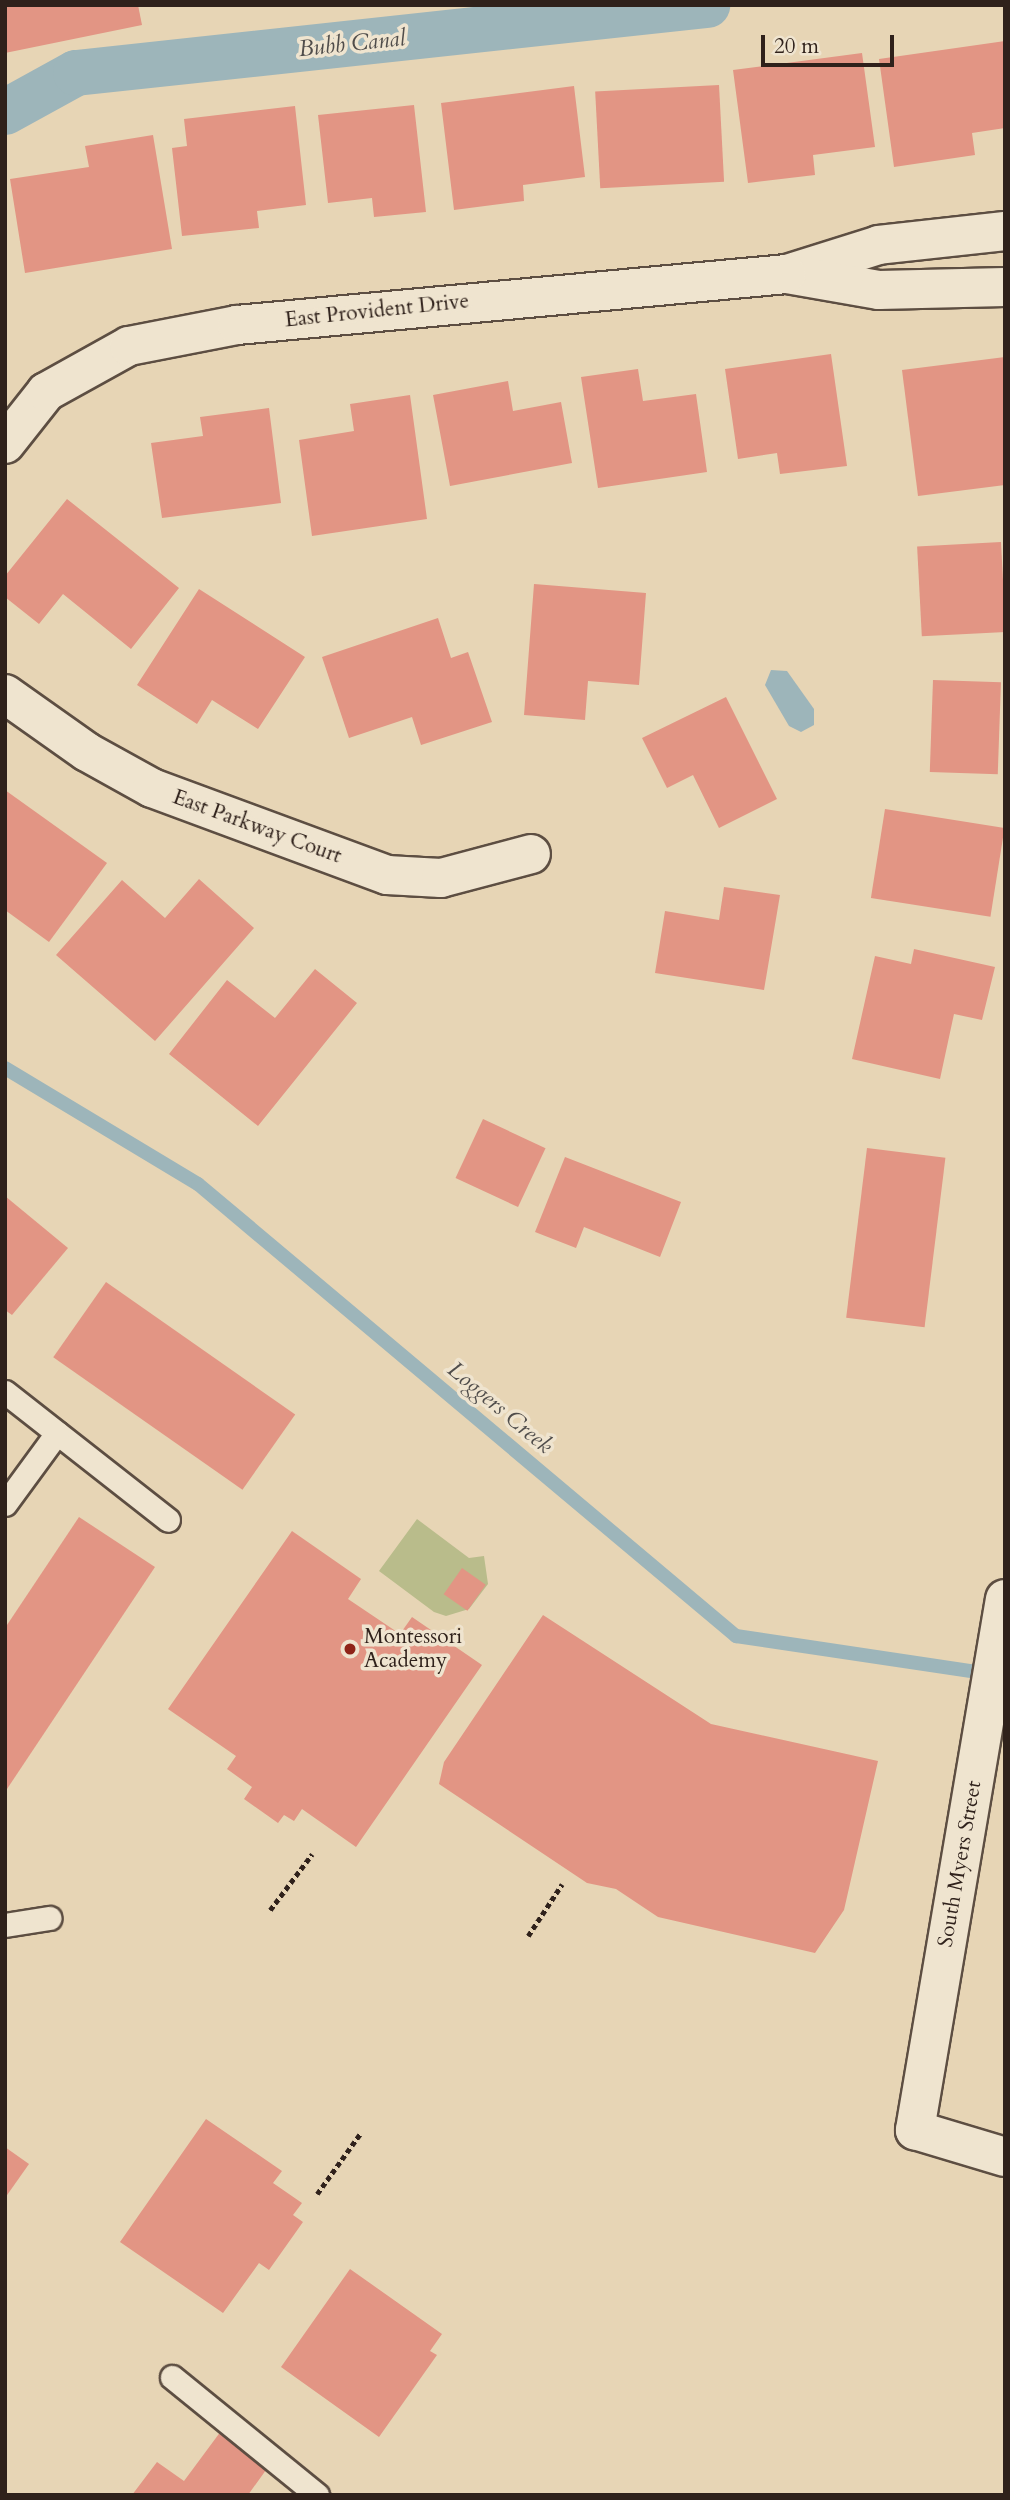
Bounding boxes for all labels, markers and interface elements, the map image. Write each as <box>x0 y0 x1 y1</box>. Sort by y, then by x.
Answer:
scale bar <box>765 21 898 65</box>
water label: Bubb Canal <box>297 25 407 63</box>
text: 20 m <box>774 32 819 61</box>
street label: East Provident Drive <box>284 289 470 333</box>
street label: East Parkway Court <box>169 785 345 869</box>
water label: Loggers Creek <box>442 1356 558 1460</box>
place label: Montessori Academy <box>364 1624 462 1674</box>
marker: Montessori Academy <box>342 1641 358 1657</box>
street label: South Myers Street <box>933 1779 987 1949</box>

